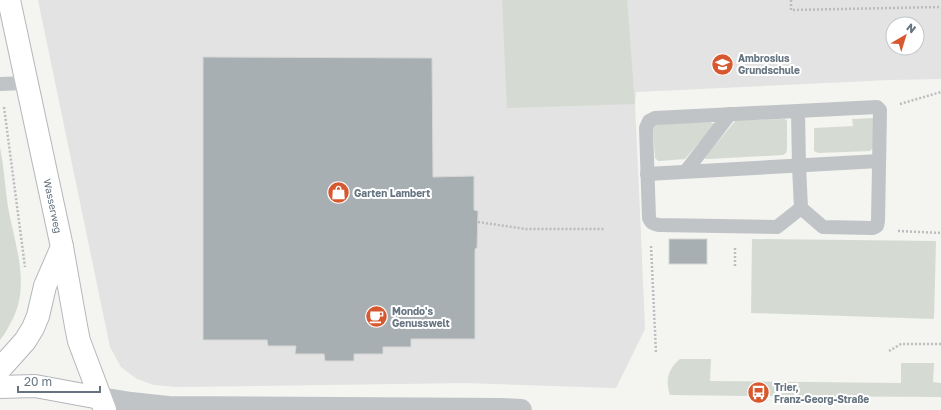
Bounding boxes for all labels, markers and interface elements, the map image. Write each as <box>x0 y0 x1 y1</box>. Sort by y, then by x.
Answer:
north arrow <box>885 16 925 56</box>
text: N <box>904 20 919 35</box>
school or university icon: Ambrosius Grundschule <box>710 51 736 77</box>
place label: Ambrosius Grundschule <box>738 52 800 76</box>
street label: Wasserweg <box>41 178 65 234</box>
shop icon: Garten Lambert <box>325 180 351 206</box>
place label: Garten Lambert <box>354 187 430 199</box>
cafe icon: Mondo's Genusswelt <box>363 304 389 330</box>
place label: Mondo's Genusswelt <box>392 305 450 329</box>
scale bar <box>18 368 100 394</box>
text: 20 m <box>24 374 52 389</box>
bus stop icon: Trier, Franz-Georg-Straße <box>746 380 772 406</box>
place label: Trier, Franz-Georg-Straße <box>774 381 869 405</box>

